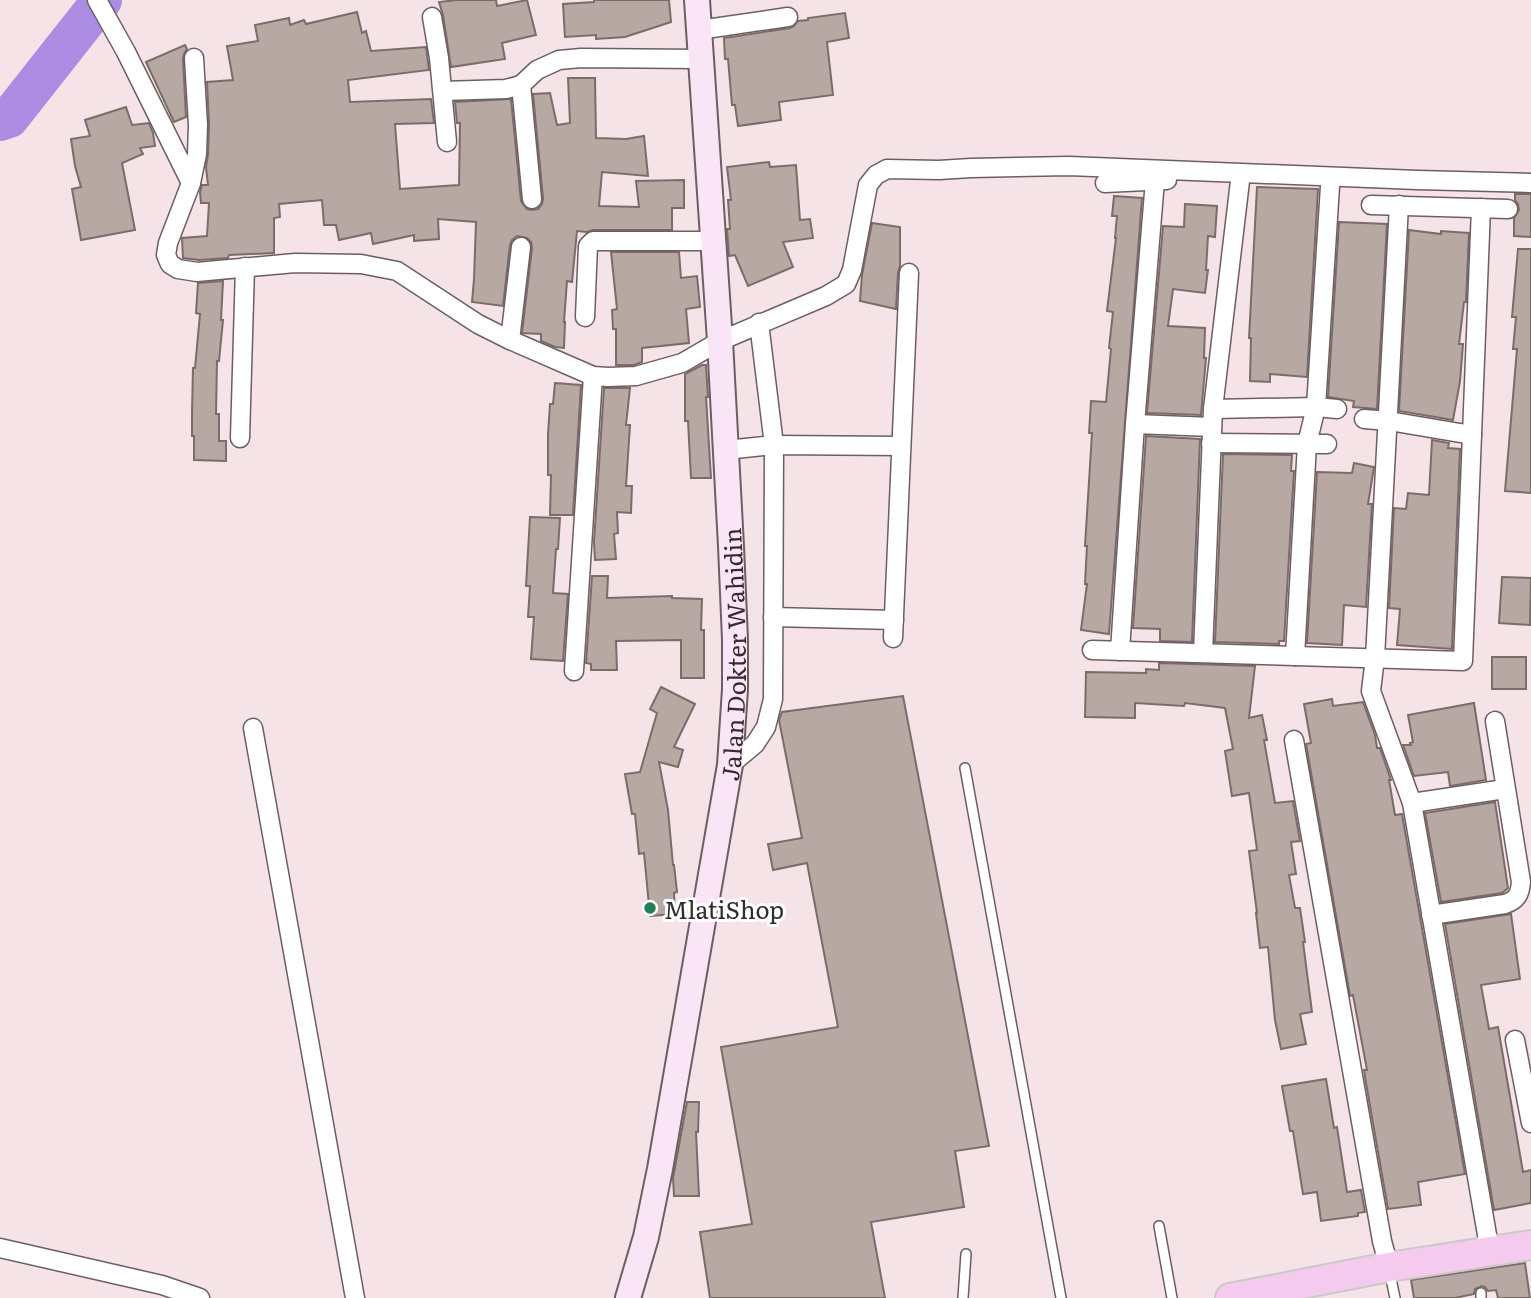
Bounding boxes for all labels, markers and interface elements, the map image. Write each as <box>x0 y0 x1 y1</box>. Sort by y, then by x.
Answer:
street label: Jalan Dokter Wahidin <box>710 527 753 783</box>
place label: MlatiShop <box>664 891 784 926</box>
marker: MlatiShop <box>642 900 658 916</box>

